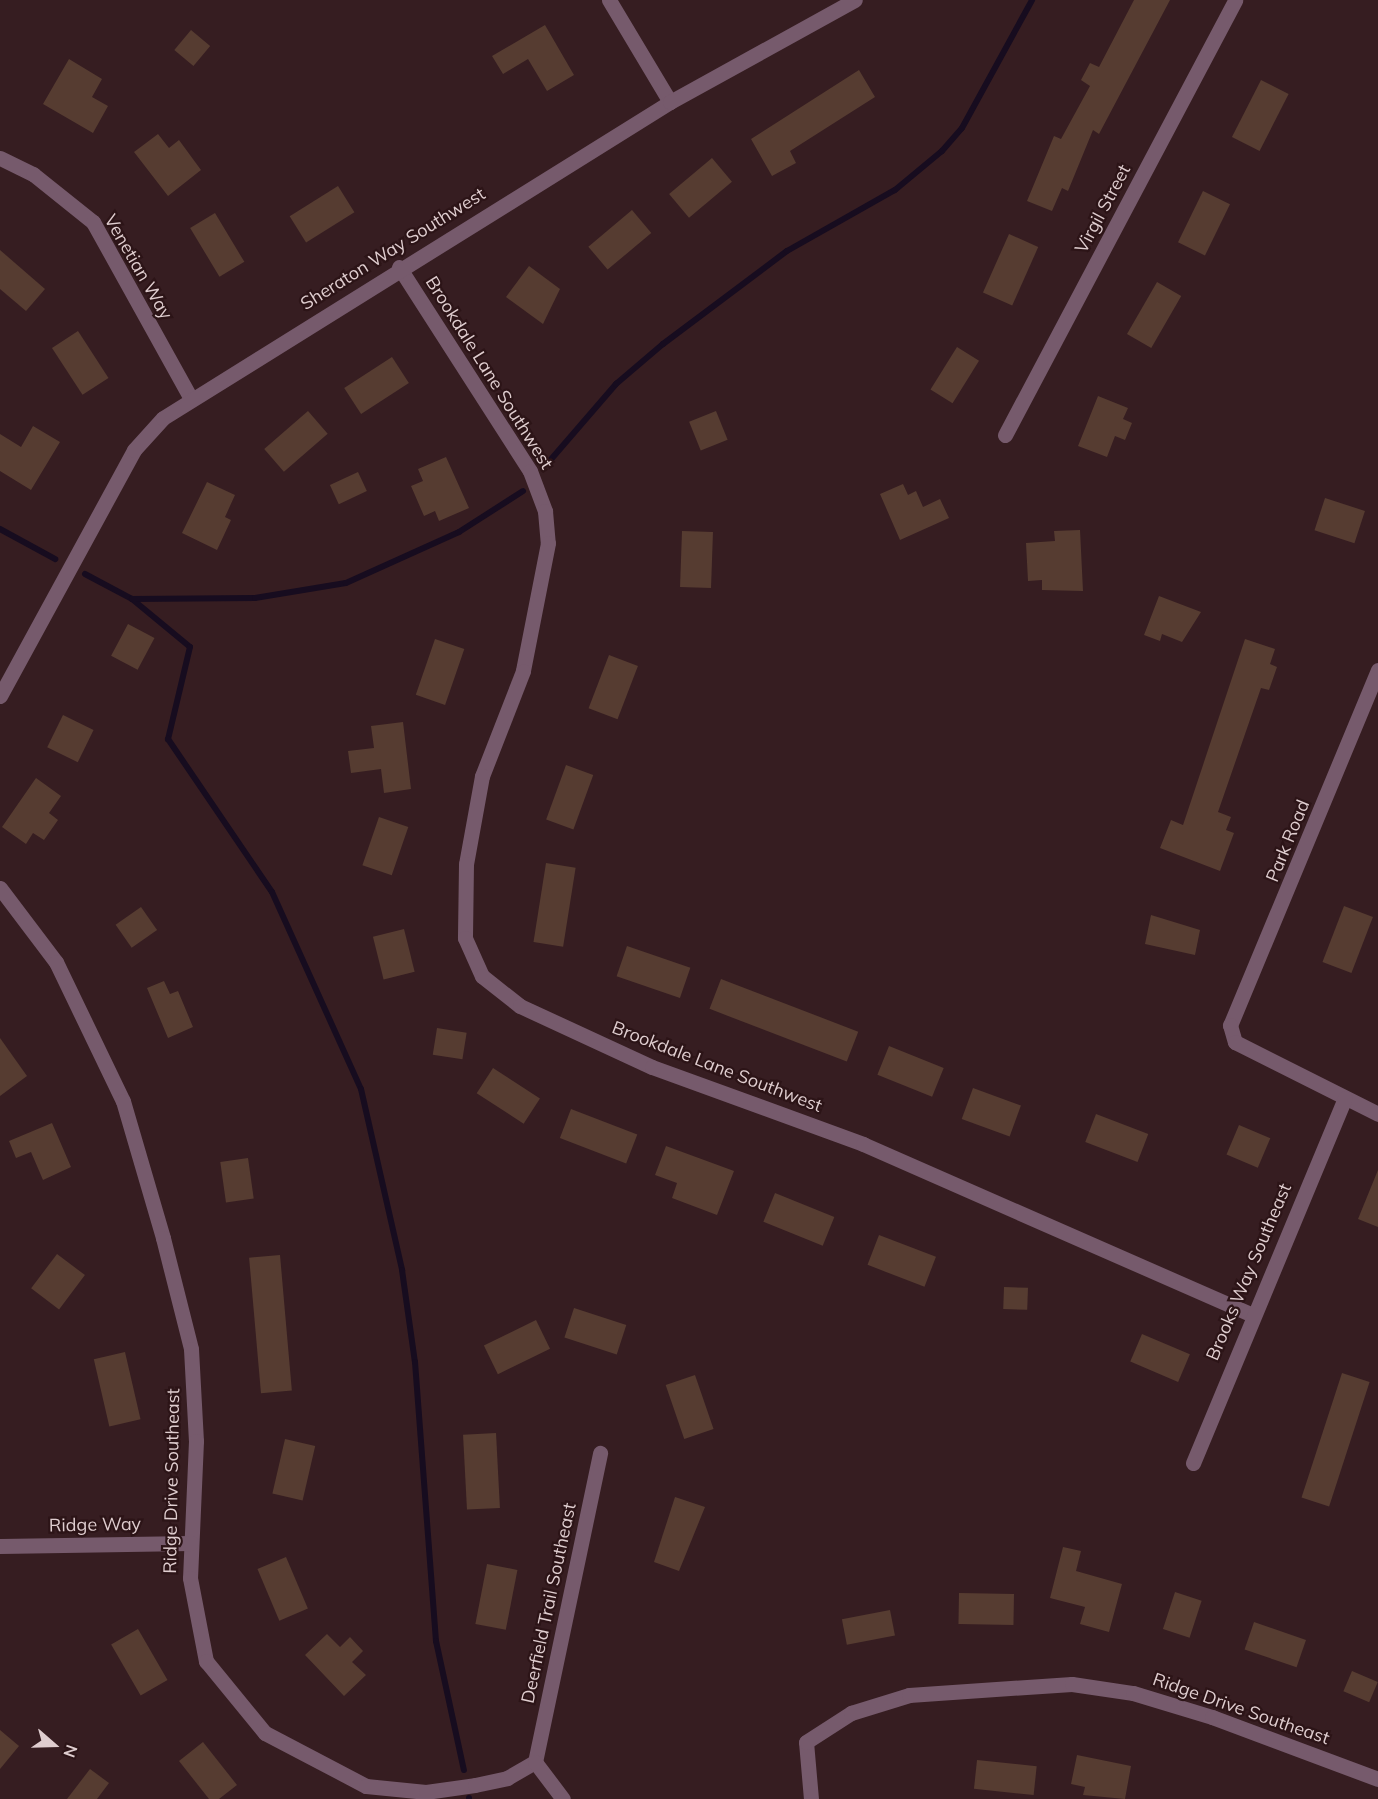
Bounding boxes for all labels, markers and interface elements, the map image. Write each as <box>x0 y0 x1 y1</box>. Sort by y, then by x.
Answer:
street label: Virgil Street <box>1071 161 1135 257</box>
street label: Sheraton Way Southwest <box>297 183 489 315</box>
street label: Venetian Way <box>99 211 177 323</box>
street label: Brookdale Lane Southwest <box>421 273 557 473</box>
street label: Park Road <box>1262 797 1314 885</box>
street label: Brookdale Lane Southwest <box>609 1017 825 1117</box>
street label: Brooks Way Southeast <box>1202 1180 1296 1364</box>
street label: Ridge Drive Southeast <box>160 1388 184 1574</box>
street label: Deerfield Trail Southeast <box>517 1501 581 1705</box>
street label: Ridge Way <box>49 1513 141 1537</box>
street label: Ridge Drive Southeast <box>1150 1669 1332 1749</box>
north arrow <box>24 1715 84 1775</box>
text: N <box>59 1742 82 1760</box>

